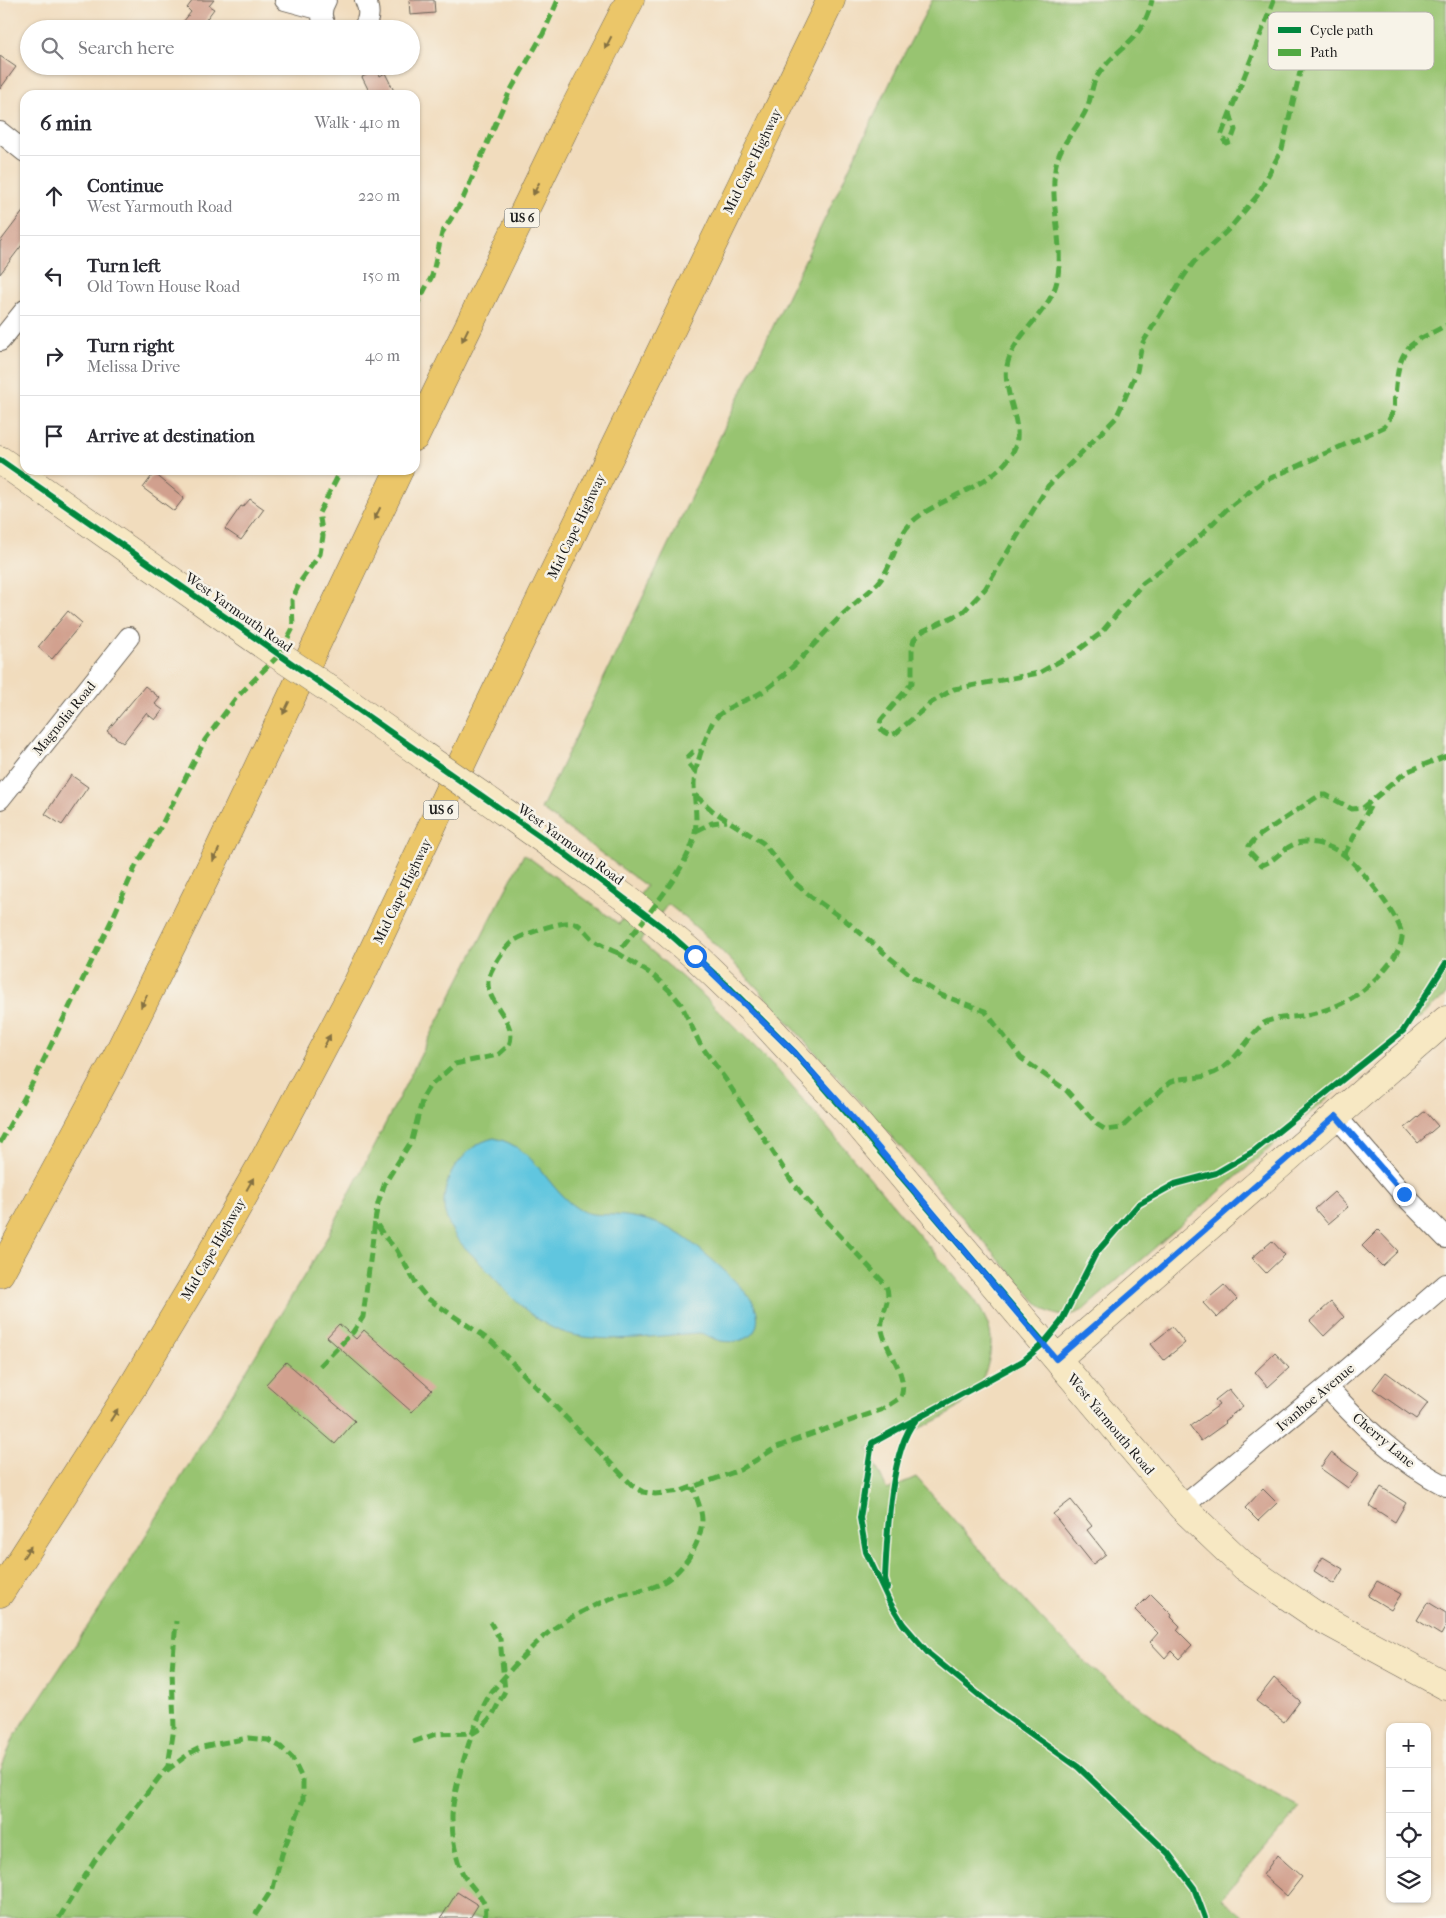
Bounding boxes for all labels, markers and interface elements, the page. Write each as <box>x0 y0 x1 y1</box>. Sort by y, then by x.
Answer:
legend <box>1268 12 1434 70</box>
search box <box>20 20 420 75</box>
text: Cycle path <box>1310 22 1374 39</box>
icon: search <box>38 34 66 62</box>
one-way arrow <box>604 36 612 50</box>
text: Search here <box>78 37 174 59</box>
text: Path <box>1310 44 1338 61</box>
street label: Mid Cape Highway <box>720 105 786 217</box>
text: 6 min <box>40 111 92 135</box>
text: Walk · 410 m <box>315 113 400 132</box>
text: Continue <box>87 175 163 197</box>
icon: ahead <box>40 182 68 210</box>
one-way arrow <box>532 182 540 196</box>
text: 220 m <box>358 186 400 205</box>
text: West Yarmouth Road <box>87 197 232 216</box>
road number: US 6 <box>504 208 540 228</box>
text: Turn left <box>87 255 161 277</box>
icon: left <box>40 262 68 290</box>
text: 150 m <box>362 266 400 285</box>
text: Old Town House Road <box>87 277 240 296</box>
one-way arrow <box>460 328 468 342</box>
text: Turn right <box>87 335 174 357</box>
icon: right <box>40 342 68 370</box>
text: 40 m <box>365 346 400 365</box>
text: Melissa Drive <box>87 357 180 376</box>
icon: arrive <box>40 422 68 450</box>
text: Arrive at destination <box>87 425 255 447</box>
street label: Mid Cape Highway <box>544 470 610 582</box>
one-way arrow <box>373 507 381 521</box>
street label: West Yarmouth Road <box>181 568 296 656</box>
street label: Magnolia Road <box>29 677 100 759</box>
one-way arrow <box>282 701 290 715</box>
road number: US 6 <box>424 800 458 820</box>
street label: West Yarmouth Road <box>513 800 627 889</box>
street label: Mid Cape Highway <box>370 835 436 947</box>
one-way arrow <box>212 848 220 862</box>
route start <box>684 945 707 968</box>
one-way arrow <box>140 994 148 1008</box>
one-way arrow <box>323 1034 331 1049</box>
one-way arrow <box>245 1178 254 1191</box>
route end <box>1393 1183 1416 1206</box>
street label: Mid Cape Highway <box>177 1195 250 1303</box>
street label: Ivanhoe Avenue <box>1273 1360 1358 1435</box>
street label: West Yarmouth Road <box>1063 1369 1158 1479</box>
one-way arrow <box>110 1409 119 1422</box>
street label: Cherry Lane <box>1349 1409 1418 1472</box>
one-way arrow <box>22 1546 32 1559</box>
map controls <box>1386 1723 1431 1903</box>
button: + <box>1386 1723 1431 1768</box>
button: − <box>1386 1768 1431 1813</box>
button: locate <box>1386 1813 1431 1858</box>
button: layers <box>1386 1858 1431 1903</box>

